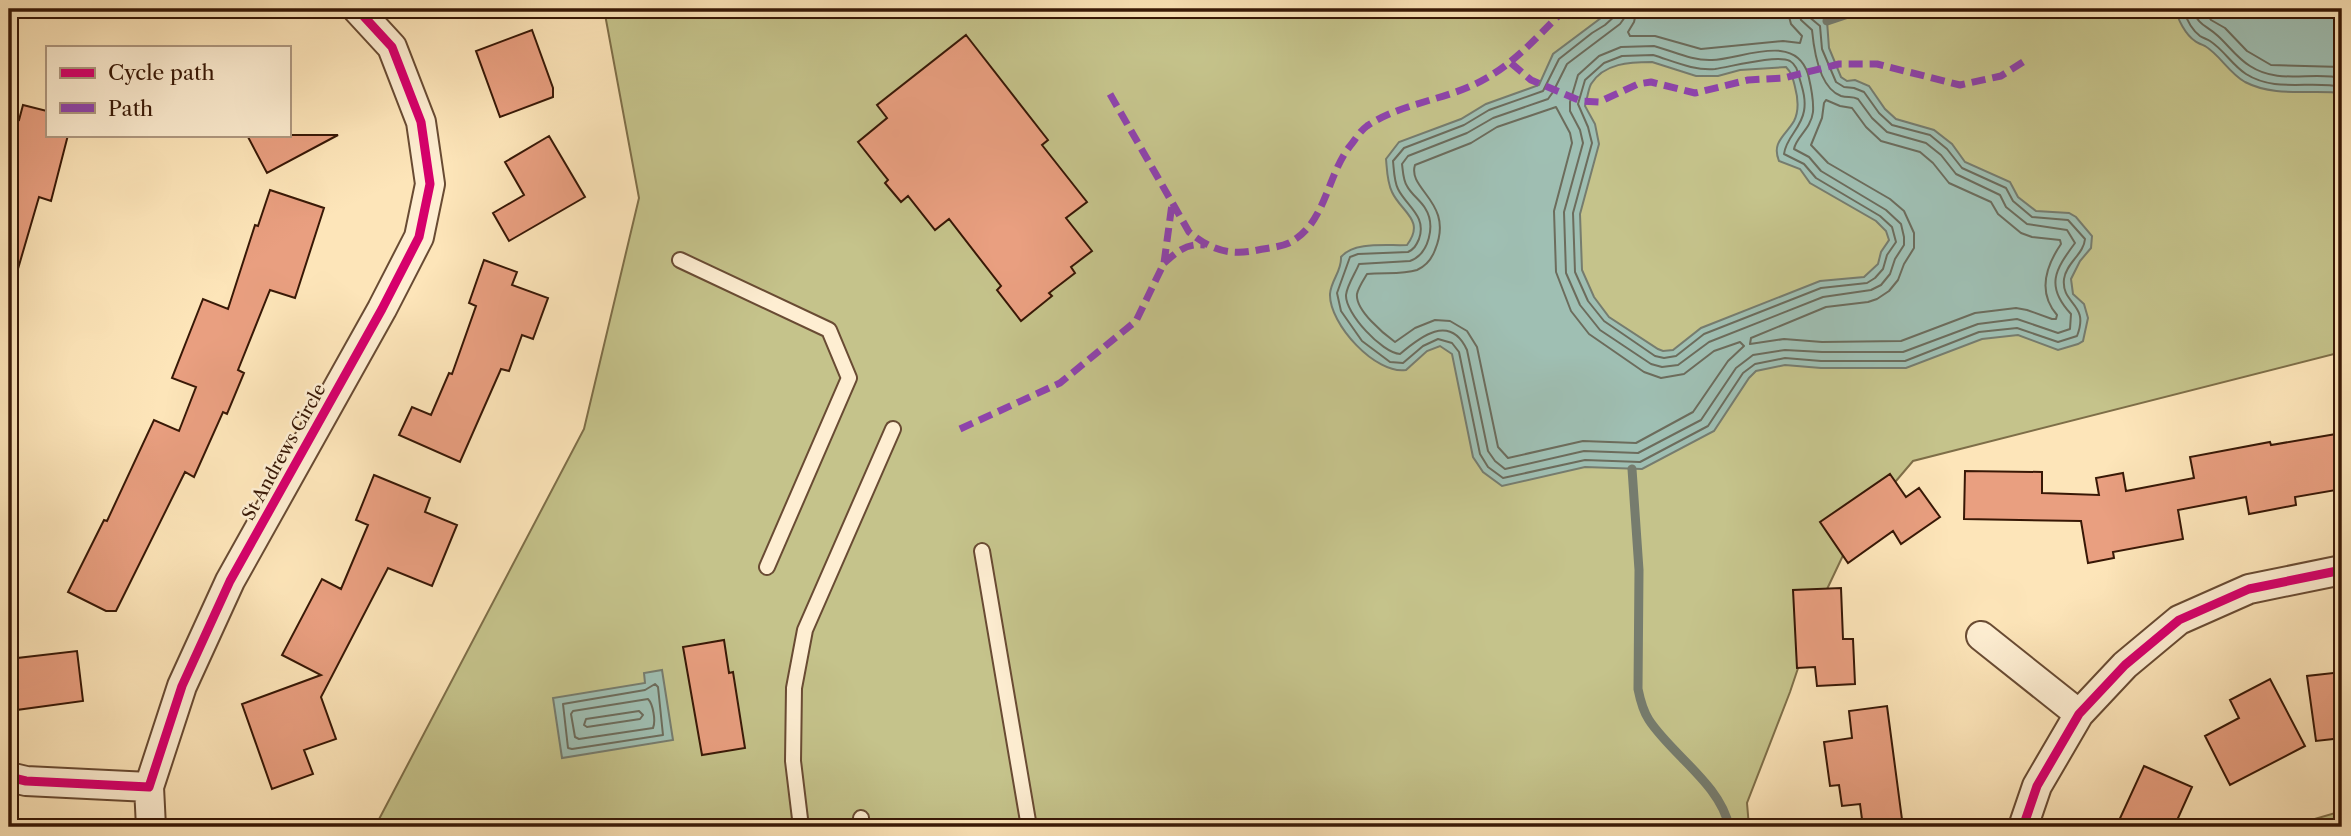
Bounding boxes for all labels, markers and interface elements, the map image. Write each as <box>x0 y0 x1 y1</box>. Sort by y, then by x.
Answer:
legend <box>46 46 290 136</box>
text: Cycle path <box>108 60 215 85</box>
text: Path <box>108 96 153 121</box>
street label: St Andrews Circle <box>237 380 331 524</box>

